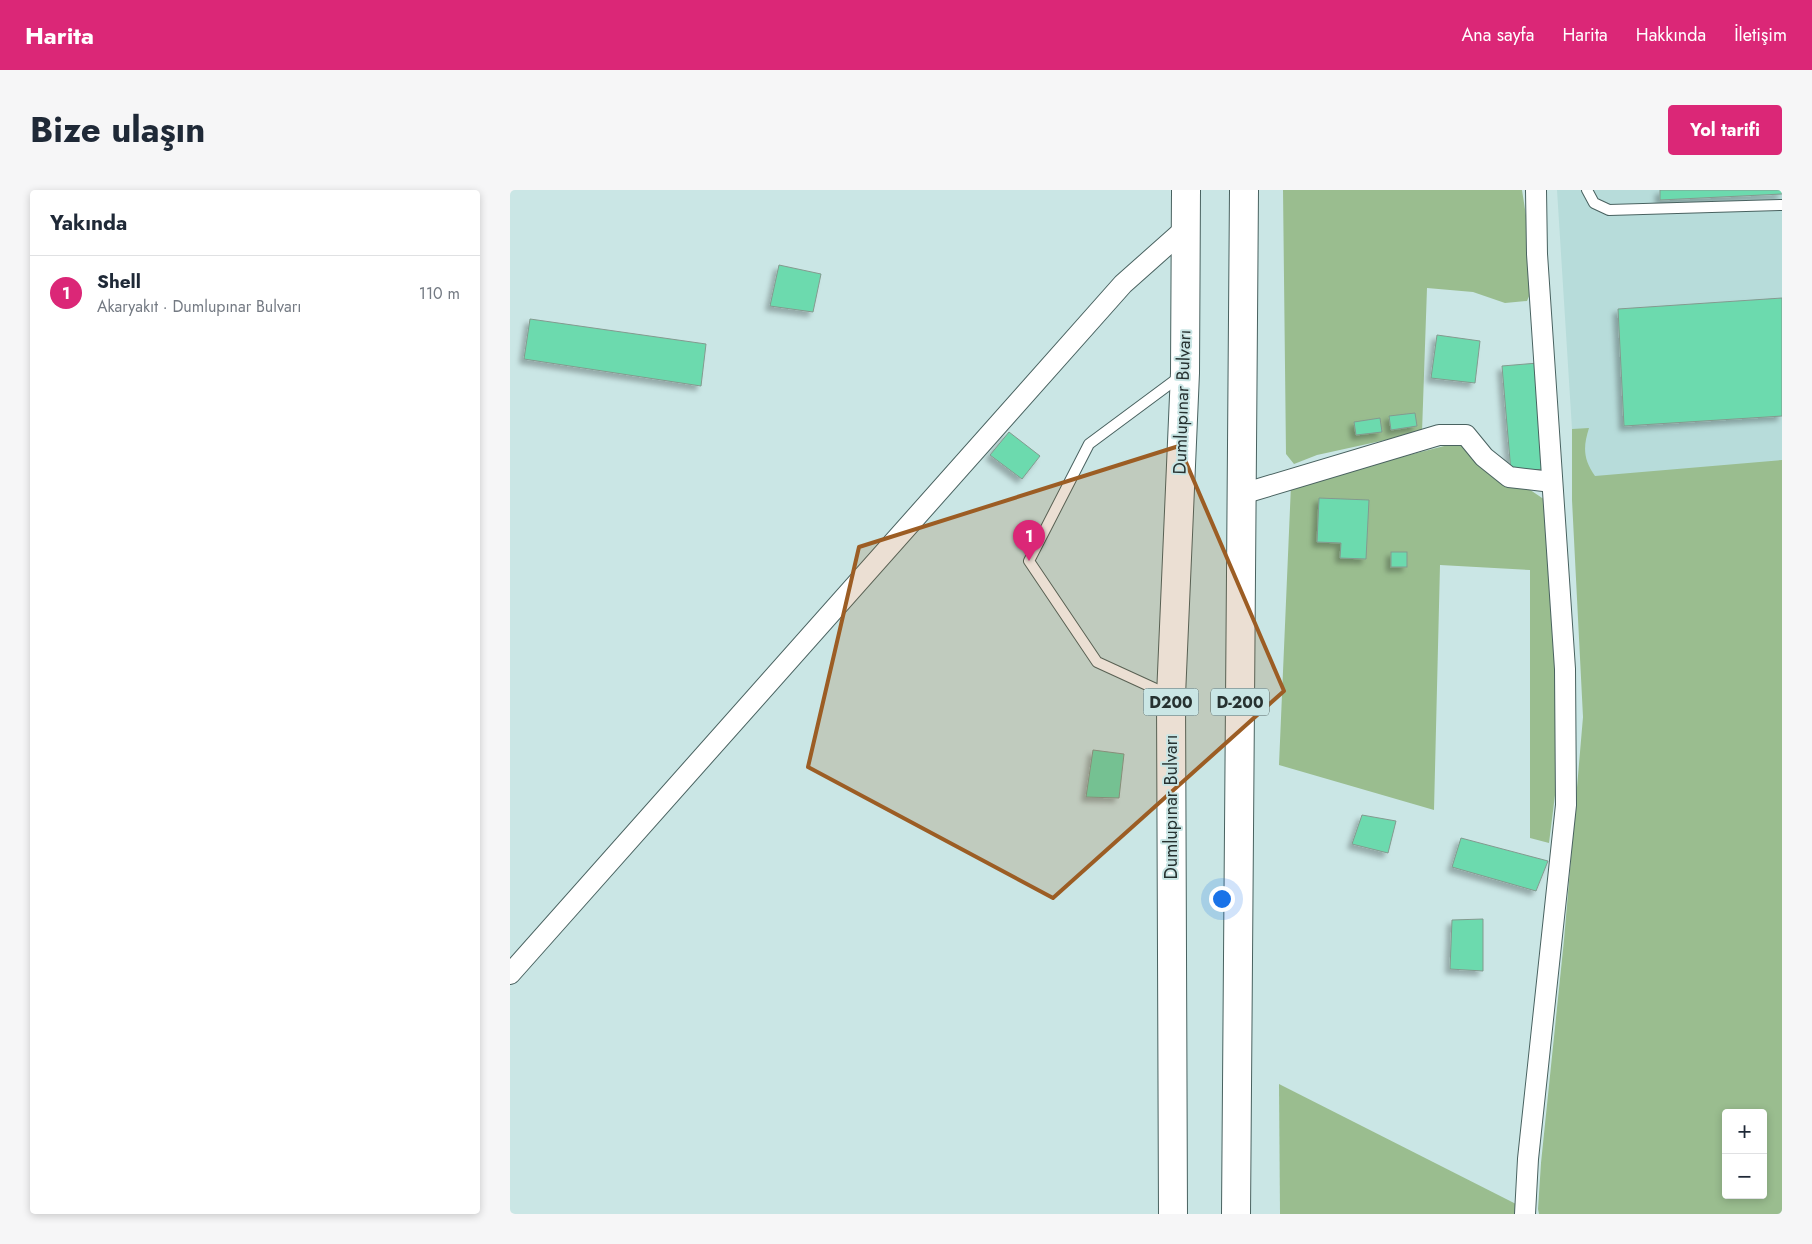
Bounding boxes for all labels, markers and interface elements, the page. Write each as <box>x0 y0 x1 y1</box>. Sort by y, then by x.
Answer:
text: Harita <box>25 18 94 53</box>
text: Ana sayfa <box>1461 22 1534 48</box>
text: Harita <box>1562 22 1608 48</box>
text: Hakkında <box>1636 22 1706 48</box>
text: İletişim <box>1734 22 1787 48</box>
text: Bize ulaşın <box>30 105 205 155</box>
button: Yol tarifi <box>1668 105 1782 155</box>
text: Yakında <box>50 208 127 238</box>
text: Shell <box>97 268 141 295</box>
text: 1 <box>62 282 70 305</box>
text: 110 m <box>419 282 460 305</box>
text: Akaryakıt · Dumlupınar Bulvarı <box>97 295 301 318</box>
street label: Dumlupınar Bulvarı <box>1166 329 1198 475</box>
pin: 1 <box>1013 520 1045 561</box>
road number: D200 <box>1144 688 1198 716</box>
road number: D-200 <box>1211 688 1269 716</box>
street label: Dumlupınar Bulvarı <box>1158 734 1184 880</box>
your location <box>1209 886 1235 912</box>
map controls <box>1722 1109 1767 1199</box>
button: + <box>1722 1109 1767 1154</box>
button: − <box>1722 1154 1767 1199</box>

